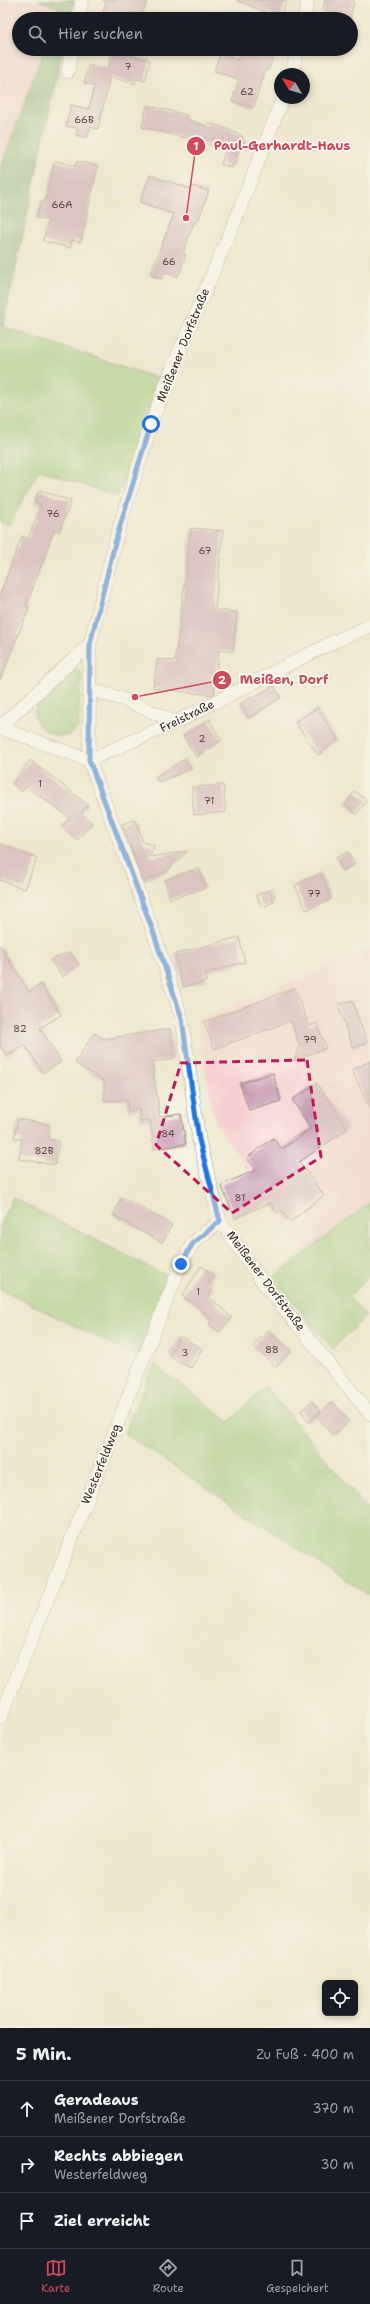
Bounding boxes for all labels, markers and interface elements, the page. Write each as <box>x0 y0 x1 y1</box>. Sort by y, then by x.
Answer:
search box <box>12 12 358 56</box>
icon: search <box>26 23 48 45</box>
text: Hier suchen <box>58 24 143 44</box>
house number: 7 <box>125 60 132 73</box>
north arrow <box>274 68 310 104</box>
house number: 62 <box>240 85 254 98</box>
house number: 66B <box>74 113 94 126</box>
callout: Paul-Gerhardt-Haus <box>186 133 359 158</box>
text: Paul-Gerhardt-Haus <box>214 137 350 154</box>
text: 1 <box>193 138 199 154</box>
house number: 66A <box>52 198 72 211</box>
house number: 66 <box>162 255 176 268</box>
street label: Meißener Dorfstraße <box>153 285 213 404</box>
route start <box>142 415 160 433</box>
house number: 76 <box>46 507 60 520</box>
house number: 67 <box>199 544 211 557</box>
callout: Meißen, Dorf <box>212 667 337 692</box>
text: Meißen, Dorf <box>240 671 329 688</box>
text: 2 <box>218 672 227 688</box>
street label: Freistraße <box>157 696 217 736</box>
house number: 2 <box>199 732 206 745</box>
house number: 1 <box>38 777 42 790</box>
house number: 71 <box>204 794 214 807</box>
house number: 77 <box>307 887 321 900</box>
house number: 82 <box>13 1022 27 1035</box>
house number: 79 <box>303 1033 317 1046</box>
house number: 84 <box>161 1127 175 1140</box>
house number: 82B <box>34 1144 54 1157</box>
house number: 81 <box>235 1191 245 1204</box>
street label: Meißener Dorfstraße <box>223 1228 309 1335</box>
route end <box>172 1255 190 1273</box>
house number: 1 <box>196 1285 200 1298</box>
house number: 88 <box>265 1343 279 1356</box>
house number: 3 <box>182 1346 189 1359</box>
street label: Westerfeldweg <box>77 1421 125 1507</box>
map controls <box>322 1980 358 2016</box>
button: locate <box>322 1980 358 2016</box>
text: 5 Min. <box>16 2043 71 2065</box>
text: Zu Fuß · 400 m <box>256 2046 354 2063</box>
text: Geradeaus <box>54 2090 139 2110</box>
icon: ahead <box>16 2098 38 2120</box>
text: 370 m <box>312 2100 354 2117</box>
text: Meißener Dorfstraße <box>54 2110 186 2127</box>
text: Rechts abbiegen <box>54 2146 183 2166</box>
icon: right <box>16 2154 38 2176</box>
text: 30 m <box>320 2156 354 2173</box>
text: Westerfeldweg <box>54 2166 147 2183</box>
icon: arrive <box>16 2210 38 2232</box>
text: Ziel erreicht <box>54 2211 150 2231</box>
tab: Karte <box>41 2257 70 2296</box>
tab: Route <box>153 2257 184 2296</box>
tab: Gespeichert <box>266 2257 329 2296</box>

